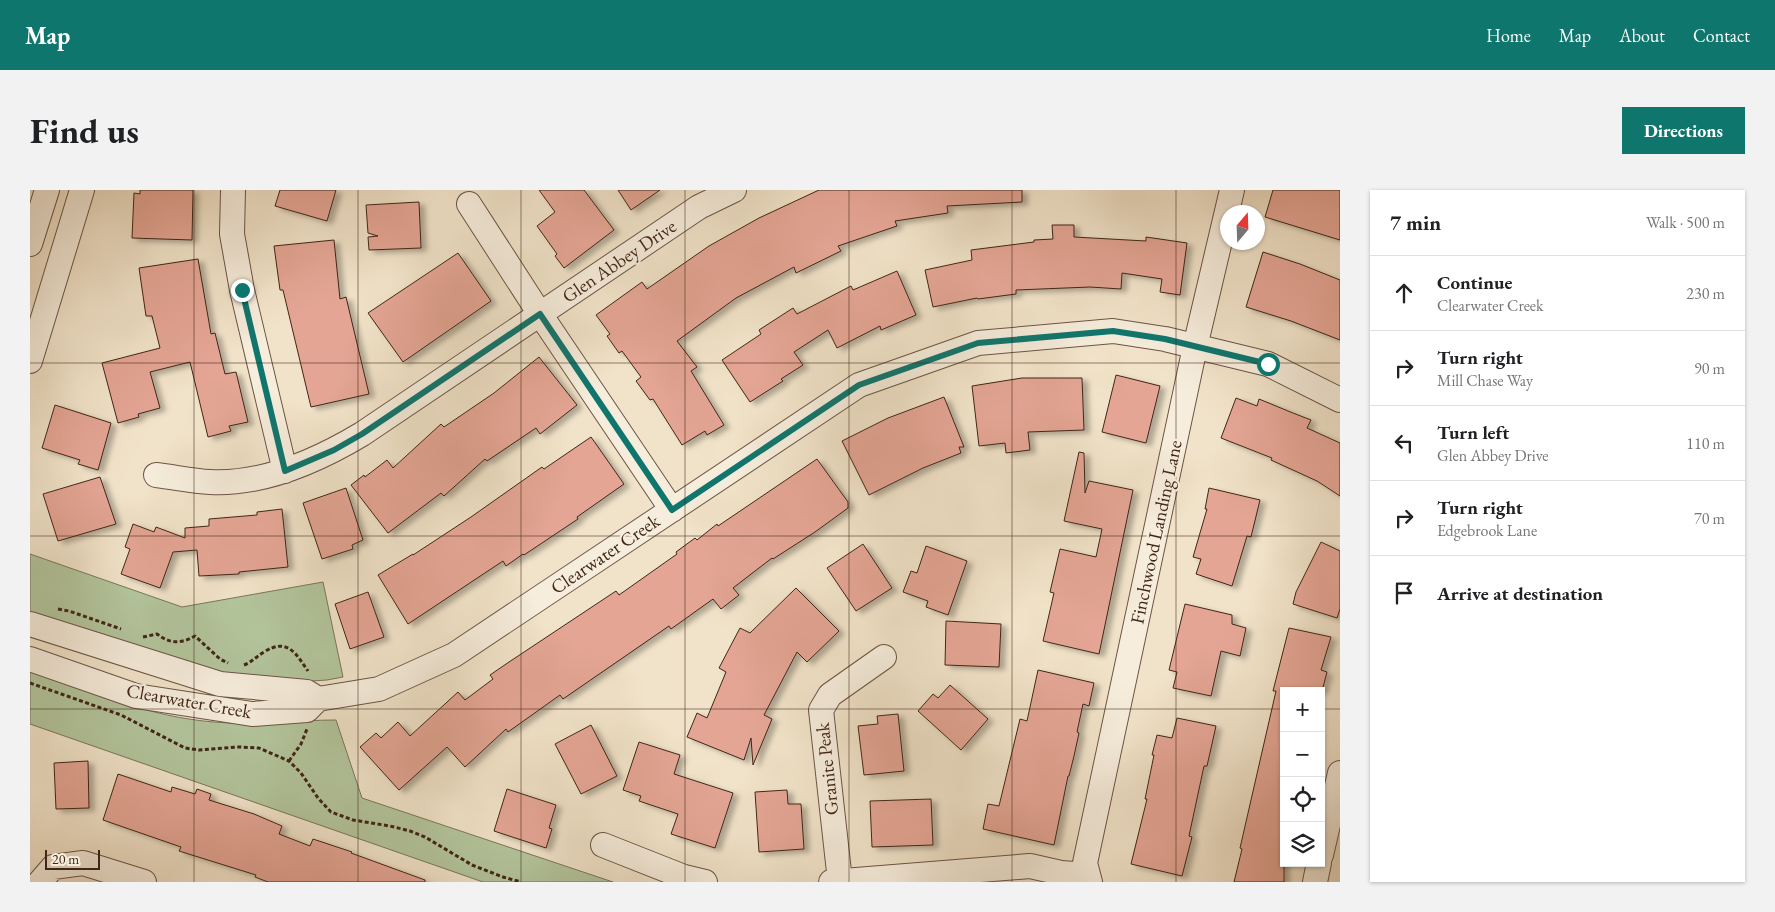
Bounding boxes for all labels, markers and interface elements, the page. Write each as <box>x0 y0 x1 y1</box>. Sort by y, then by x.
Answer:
text: Map <box>25 20 70 51</box>
text: Home <box>1486 24 1531 47</box>
text: Map <box>1559 24 1591 47</box>
text: About <box>1619 24 1665 47</box>
text: Contact <box>1693 24 1750 47</box>
button: Directions <box>1622 107 1745 154</box>
text: Find us <box>30 108 139 153</box>
north arrow <box>1220 205 1265 250</box>
text: 7 min <box>1390 209 1441 236</box>
text: Walk · 500 m <box>1646 212 1725 233</box>
street label: Glen Abbey Drive <box>557 214 681 308</box>
text: Continue <box>1437 270 1512 295</box>
route end <box>231 279 254 302</box>
icon: ahead <box>1390 279 1418 307</box>
text: 230 m <box>1686 283 1725 304</box>
text: Clearwater Creek <box>1437 295 1544 316</box>
text: Turn right <box>1437 345 1523 370</box>
route start <box>1257 353 1280 376</box>
icon: right <box>1390 354 1418 382</box>
text: 90 m <box>1694 358 1725 379</box>
text: Mill Chase Way <box>1437 370 1533 391</box>
text: Turn left <box>1437 420 1509 445</box>
icon: left <box>1390 429 1418 457</box>
text: 110 m <box>1686 433 1725 454</box>
street label: Finchwood Landing Lane <box>1124 438 1188 626</box>
text: Glen Abbey Drive <box>1437 445 1549 466</box>
text: Turn right <box>1437 495 1523 520</box>
icon: right <box>1390 504 1418 532</box>
street label: Clearwater Creek <box>546 508 665 600</box>
text: 70 m <box>1694 508 1725 529</box>
text: Edgebrook Lane <box>1437 520 1537 541</box>
icon: arrive <box>1390 579 1418 607</box>
text: Arrive at destination <box>1437 581 1603 606</box>
street label: Clearwater Creek <box>124 678 255 724</box>
map controls <box>1280 687 1325 867</box>
button: + <box>1280 687 1325 732</box>
street label: Granite Peak <box>810 720 844 817</box>
button: − <box>1280 732 1325 777</box>
button: locate <box>1280 777 1325 822</box>
button: layers <box>1280 822 1325 867</box>
scale bar <box>45 847 100 870</box>
text: 20 m <box>52 850 79 868</box>

